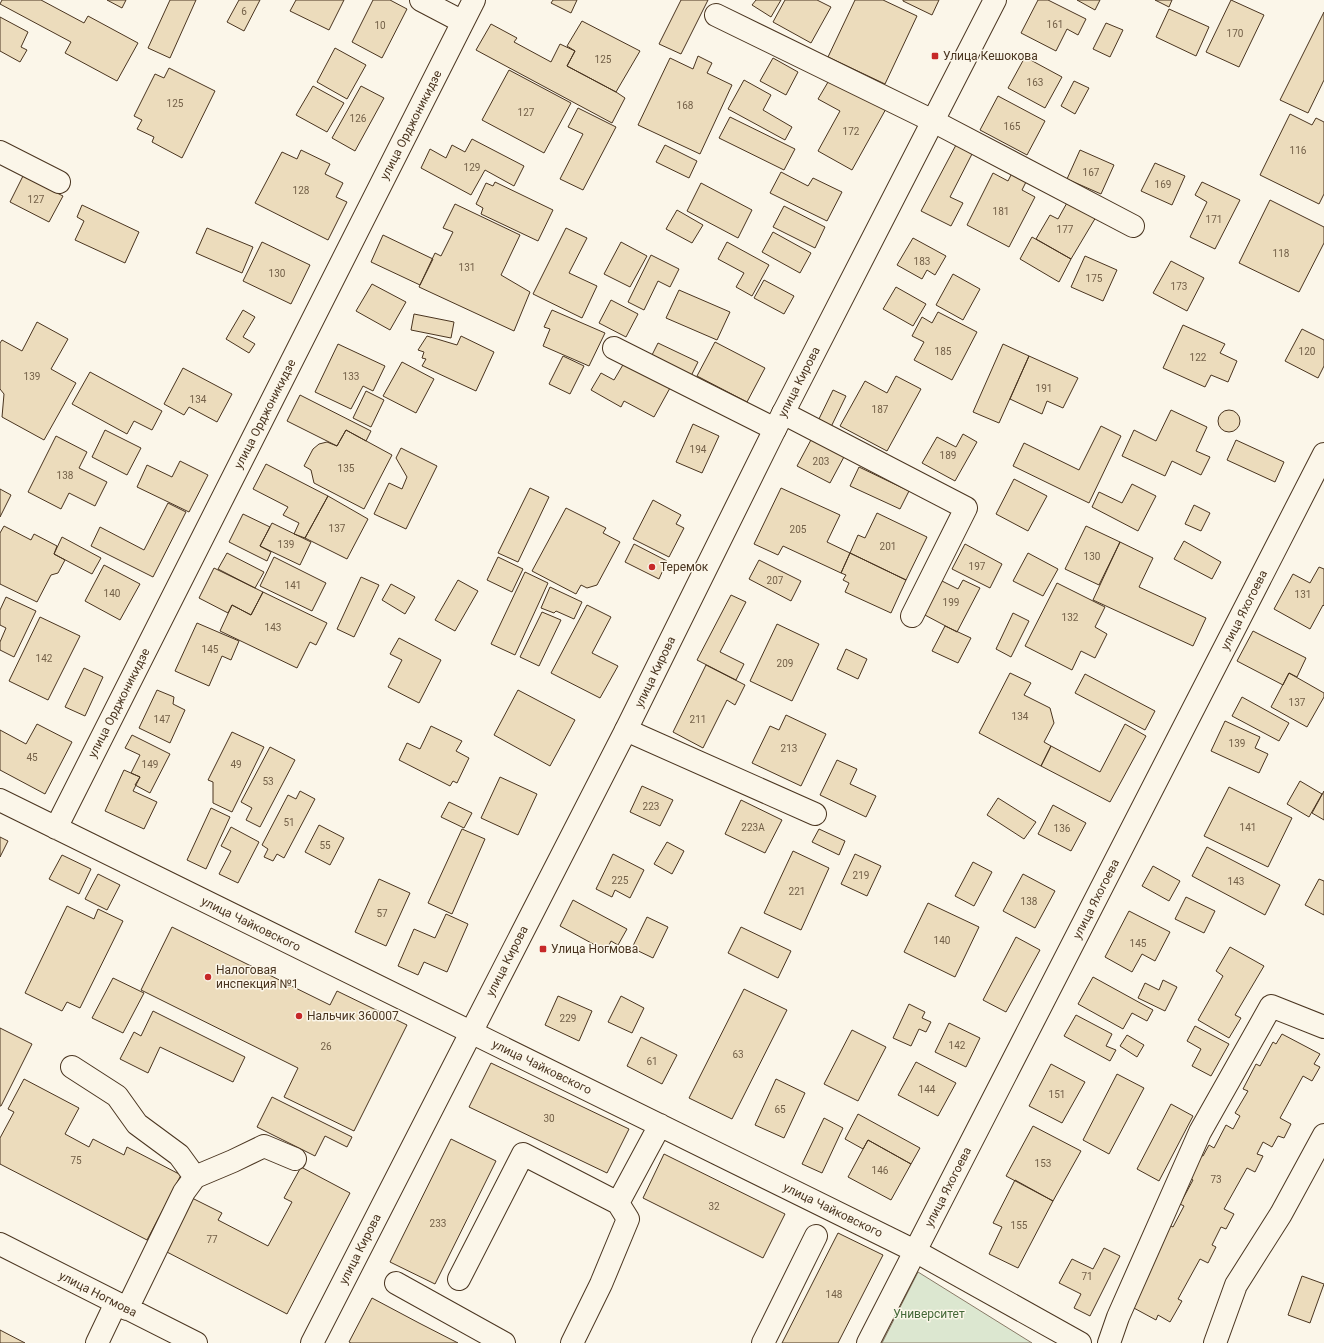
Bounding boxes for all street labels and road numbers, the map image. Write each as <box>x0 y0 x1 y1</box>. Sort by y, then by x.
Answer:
street label: улица Орджоникидзе <box>377 68 445 182</box>
street label: улица Кирова <box>775 344 823 420</box>
street label: улица Орджоникидзе <box>231 357 299 471</box>
street label: улица Яхогоева <box>1218 568 1270 652</box>
street label: улица Кирова <box>632 634 678 710</box>
street label: улица Орджоникидзе <box>85 646 153 760</box>
street label: улица Яхогоева <box>1070 857 1122 941</box>
street label: улица Чайковского <box>199 894 303 954</box>
street label: улица Кирова <box>483 923 531 999</box>
street label: улица Чайковского <box>490 1037 594 1097</box>
street label: улица Яхогоева <box>922 1145 974 1229</box>
street label: улица Чайковского <box>781 1180 885 1240</box>
street label: улица Кирова <box>336 1211 384 1287</box>
street label: улица Ногмова <box>57 1268 139 1320</box>

